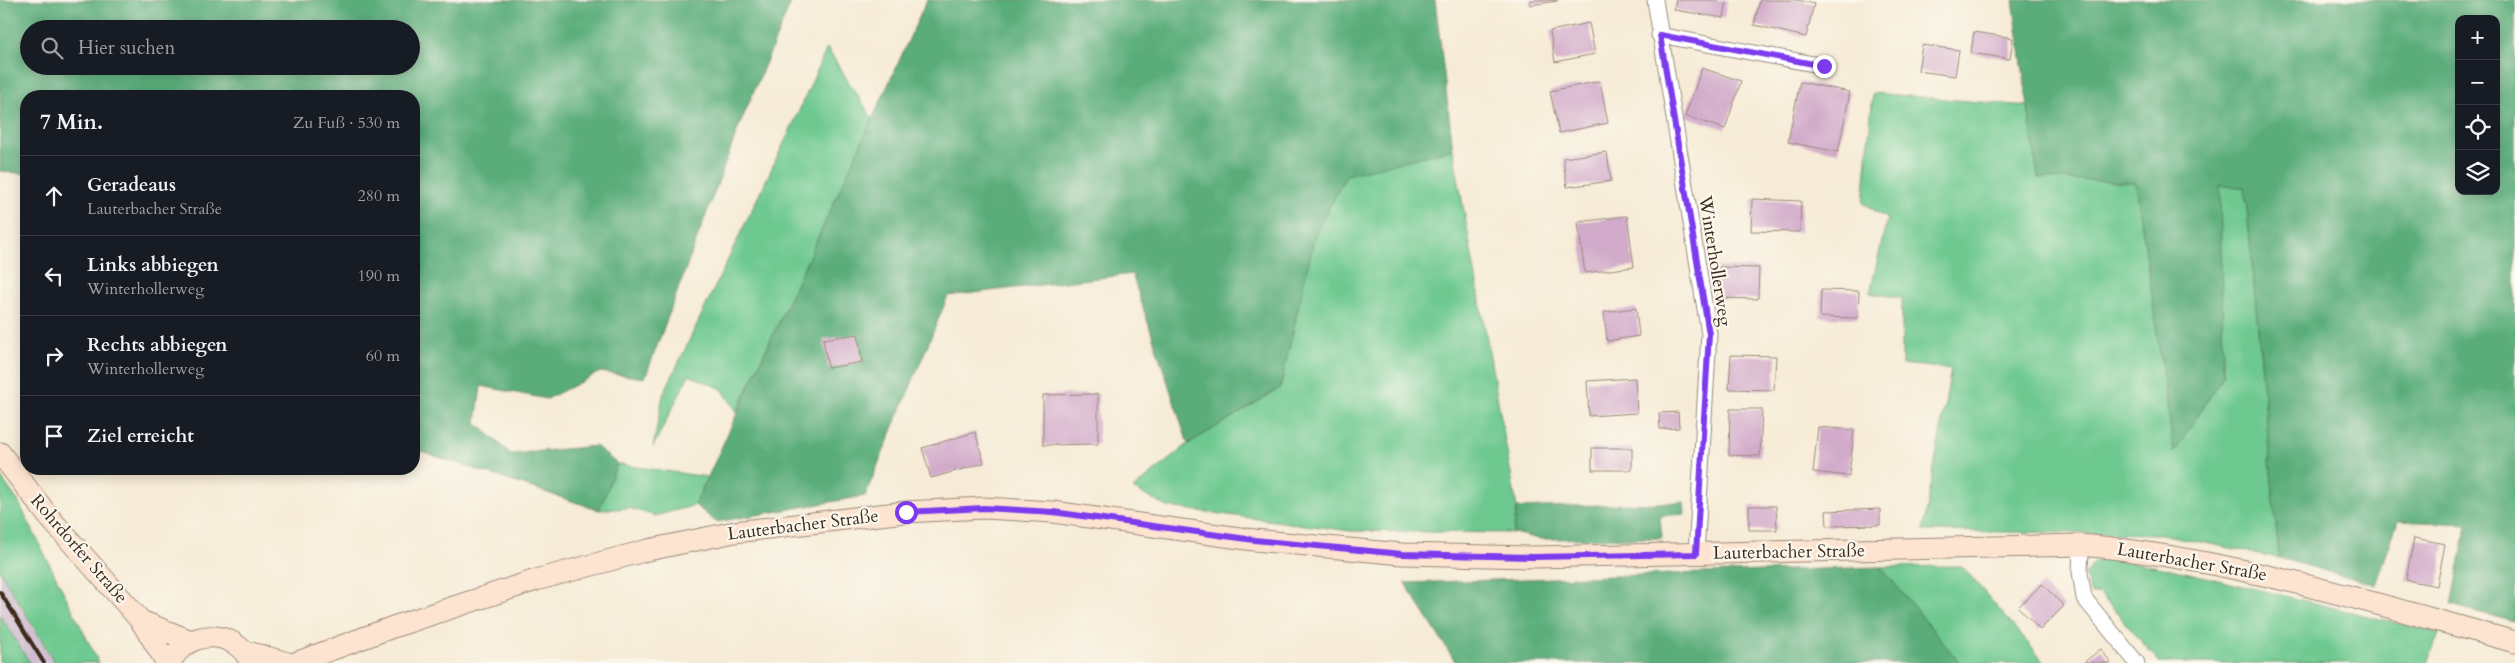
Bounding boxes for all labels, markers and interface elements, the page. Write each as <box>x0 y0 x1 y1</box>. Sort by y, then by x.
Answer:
map controls <box>2455 15 2500 195</box>
button: + <box>2455 15 2500 60</box>
search box <box>20 20 420 75</box>
icon: search <box>38 34 66 62</box>
text: Hier suchen <box>78 35 175 61</box>
route end <box>1813 55 1836 78</box>
button: − <box>2455 60 2500 105</box>
button: locate <box>2455 105 2500 150</box>
text: 7 Min. <box>40 108 103 137</box>
text: Zu Fuß · 530 m <box>293 112 400 134</box>
button: layers <box>2455 150 2500 195</box>
text: Geradeaus <box>87 172 176 198</box>
icon: ahead <box>40 182 68 210</box>
text: 280 m <box>358 185 400 207</box>
street label: Winterhollerweg <box>1692 193 1738 329</box>
text: Lauterbacher Straße <box>87 198 222 220</box>
text: Links abbiegen <box>87 252 219 278</box>
icon: left <box>40 262 68 290</box>
text: 190 m <box>358 265 400 287</box>
text: Winterhollerweg <box>87 278 204 300</box>
text: Rechts abbiegen <box>87 332 228 358</box>
icon: right <box>40 342 68 370</box>
text: 60 m <box>366 345 400 367</box>
text: Winterhollerweg <box>87 358 204 380</box>
icon: arrive <box>40 422 68 450</box>
text: Ziel erreicht <box>87 423 194 449</box>
street label: Rohrdorfer Straße <box>24 489 134 609</box>
route start <box>895 501 918 524</box>
street label: Lauterbacher Straße <box>726 503 880 547</box>
street label: Lauterbacher Straße <box>2115 536 2269 588</box>
street label: Lauterbacher Straße <box>1713 538 1865 566</box>

